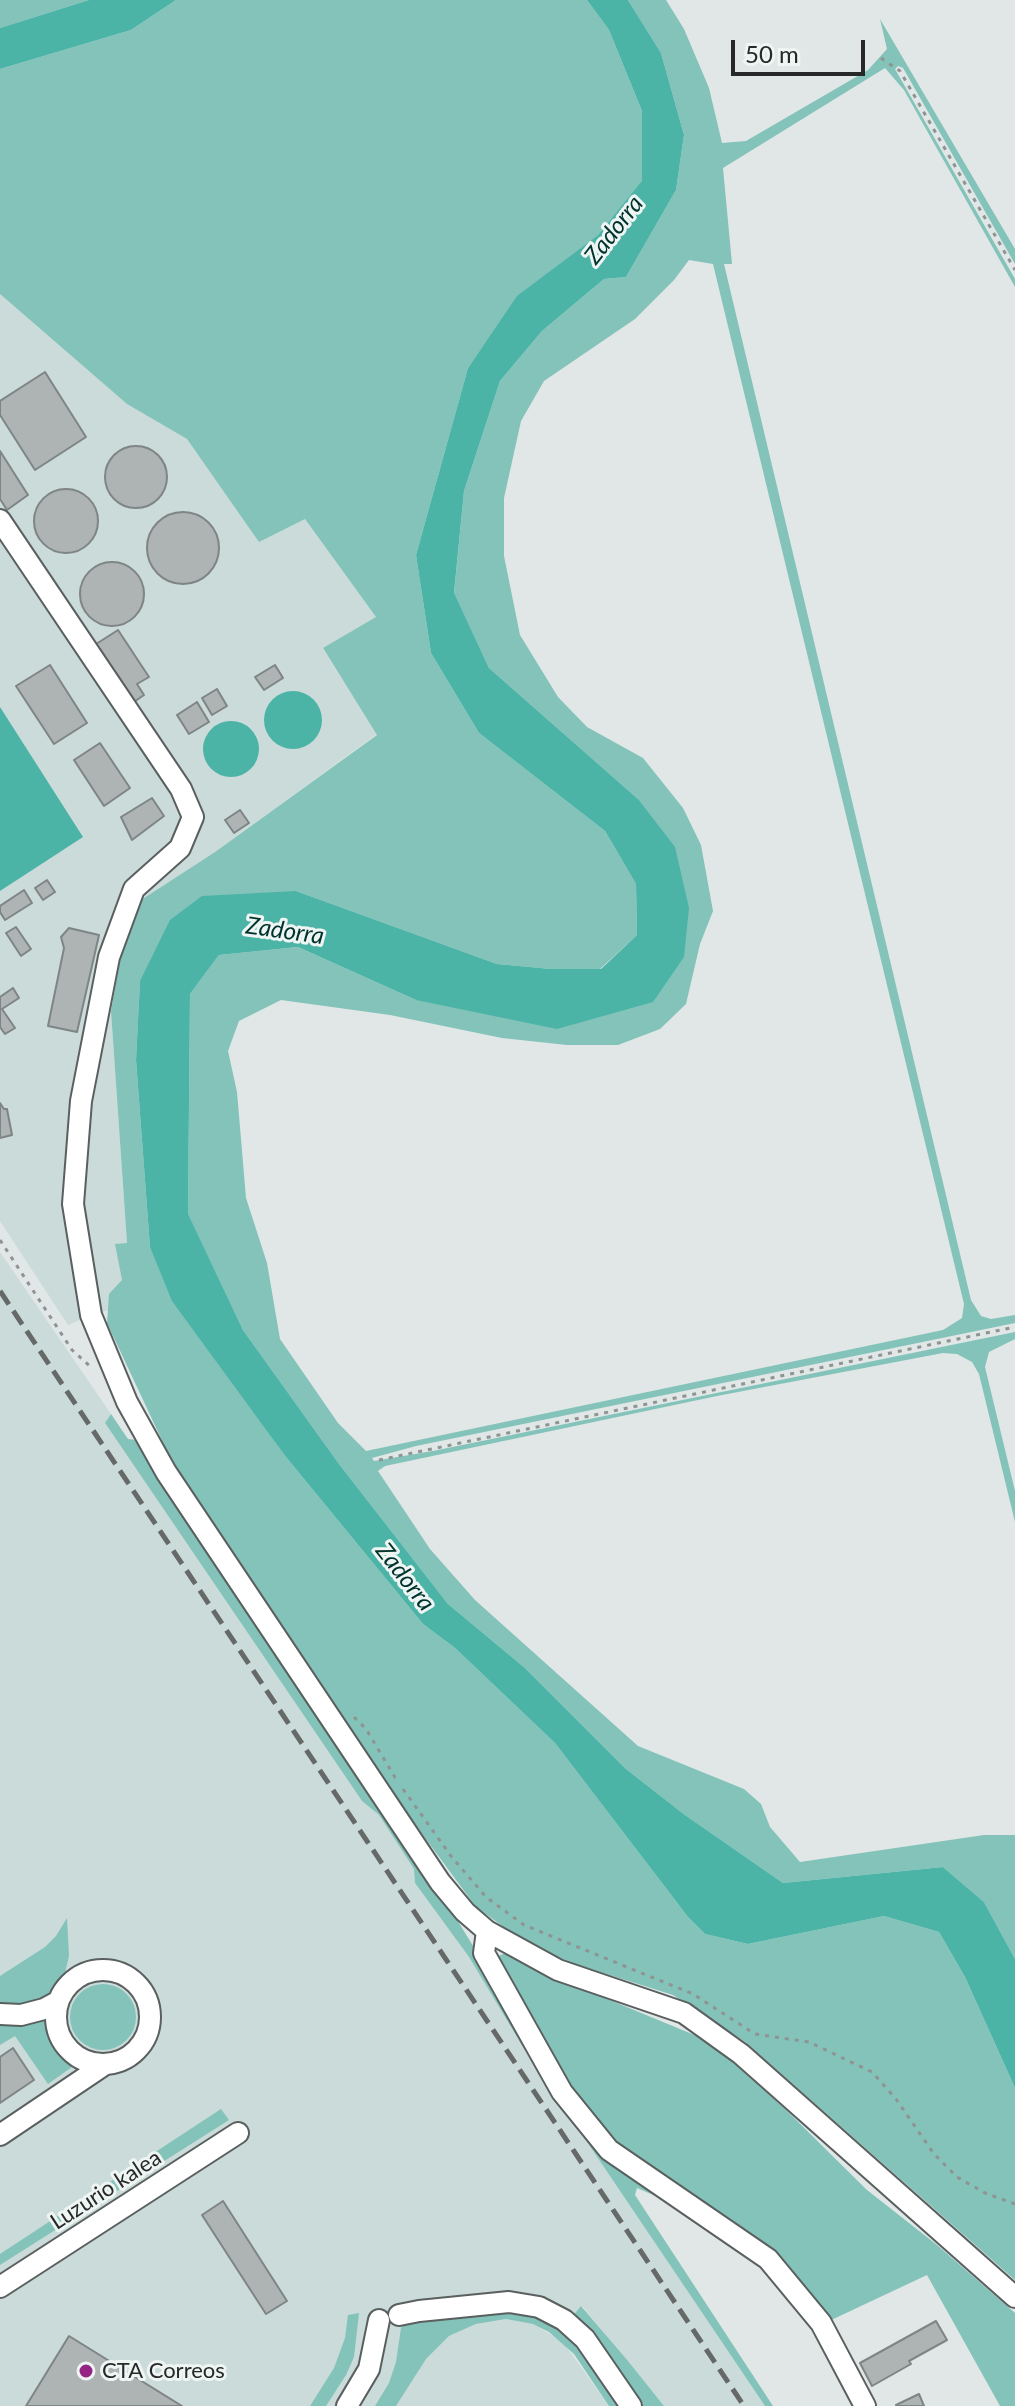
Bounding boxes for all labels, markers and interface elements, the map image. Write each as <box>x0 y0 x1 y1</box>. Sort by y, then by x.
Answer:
scale bar <box>735 24 869 74</box>
text: 50 m <box>745 39 799 68</box>
water label: Zadorra <box>579 190 649 270</box>
water label: Zadorra <box>244 911 326 951</box>
water label: Zadorra <box>370 1537 440 1617</box>
street label: Luzurio kalea <box>46 2145 166 2235</box>
place label: CTA Correos <box>102 2358 225 2384</box>
marker: CTA Correos <box>77 2362 95 2380</box>

